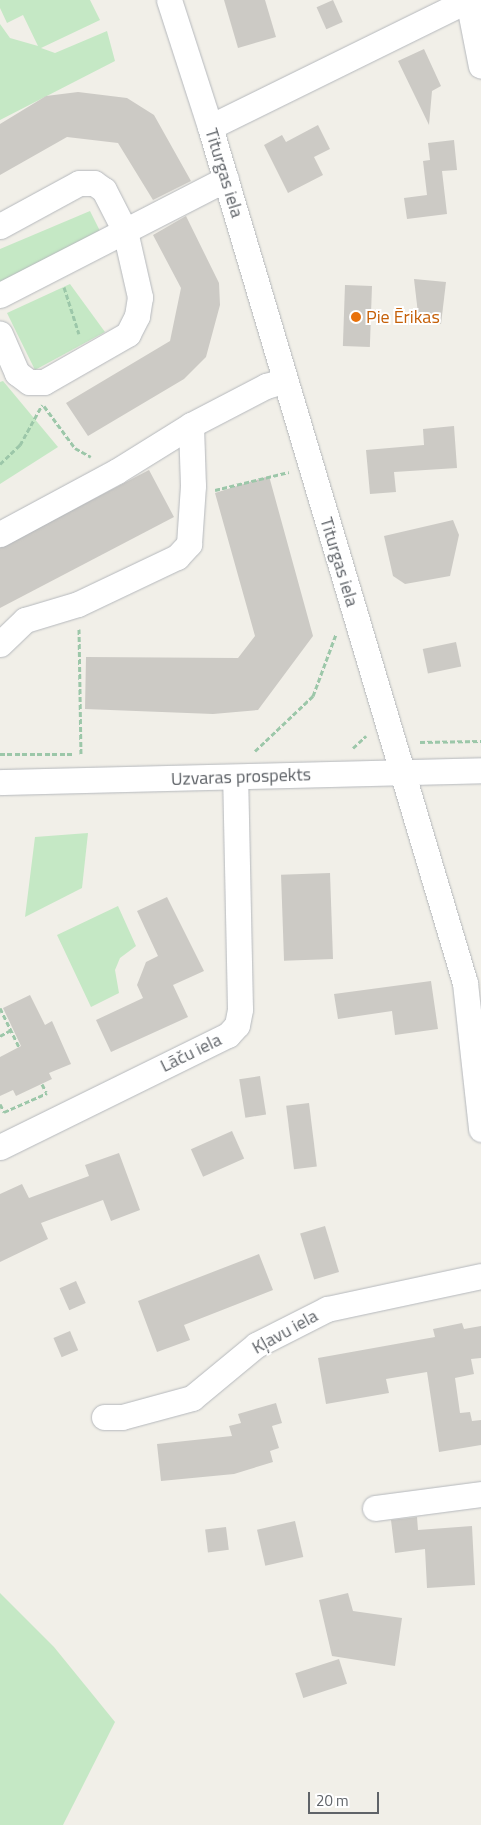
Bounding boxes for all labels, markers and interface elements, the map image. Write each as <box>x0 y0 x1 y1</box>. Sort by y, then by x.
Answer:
street label: Titurgas iela <box>200 126 248 220</box>
place label: Pie Ērikas <box>366 306 440 328</box>
marker: Pie Ērikas <box>350 311 362 323</box>
street label: Titurgas iela <box>315 515 363 609</box>
street label: Uzvaras prospekts <box>171 764 311 790</box>
street label: Lāču iela <box>157 1029 225 1077</box>
street label: Kļavu iela <box>248 1305 322 1359</box>
scale bar <box>311 1782 382 1814</box>
text: 20 m <box>316 1789 349 1812</box>

